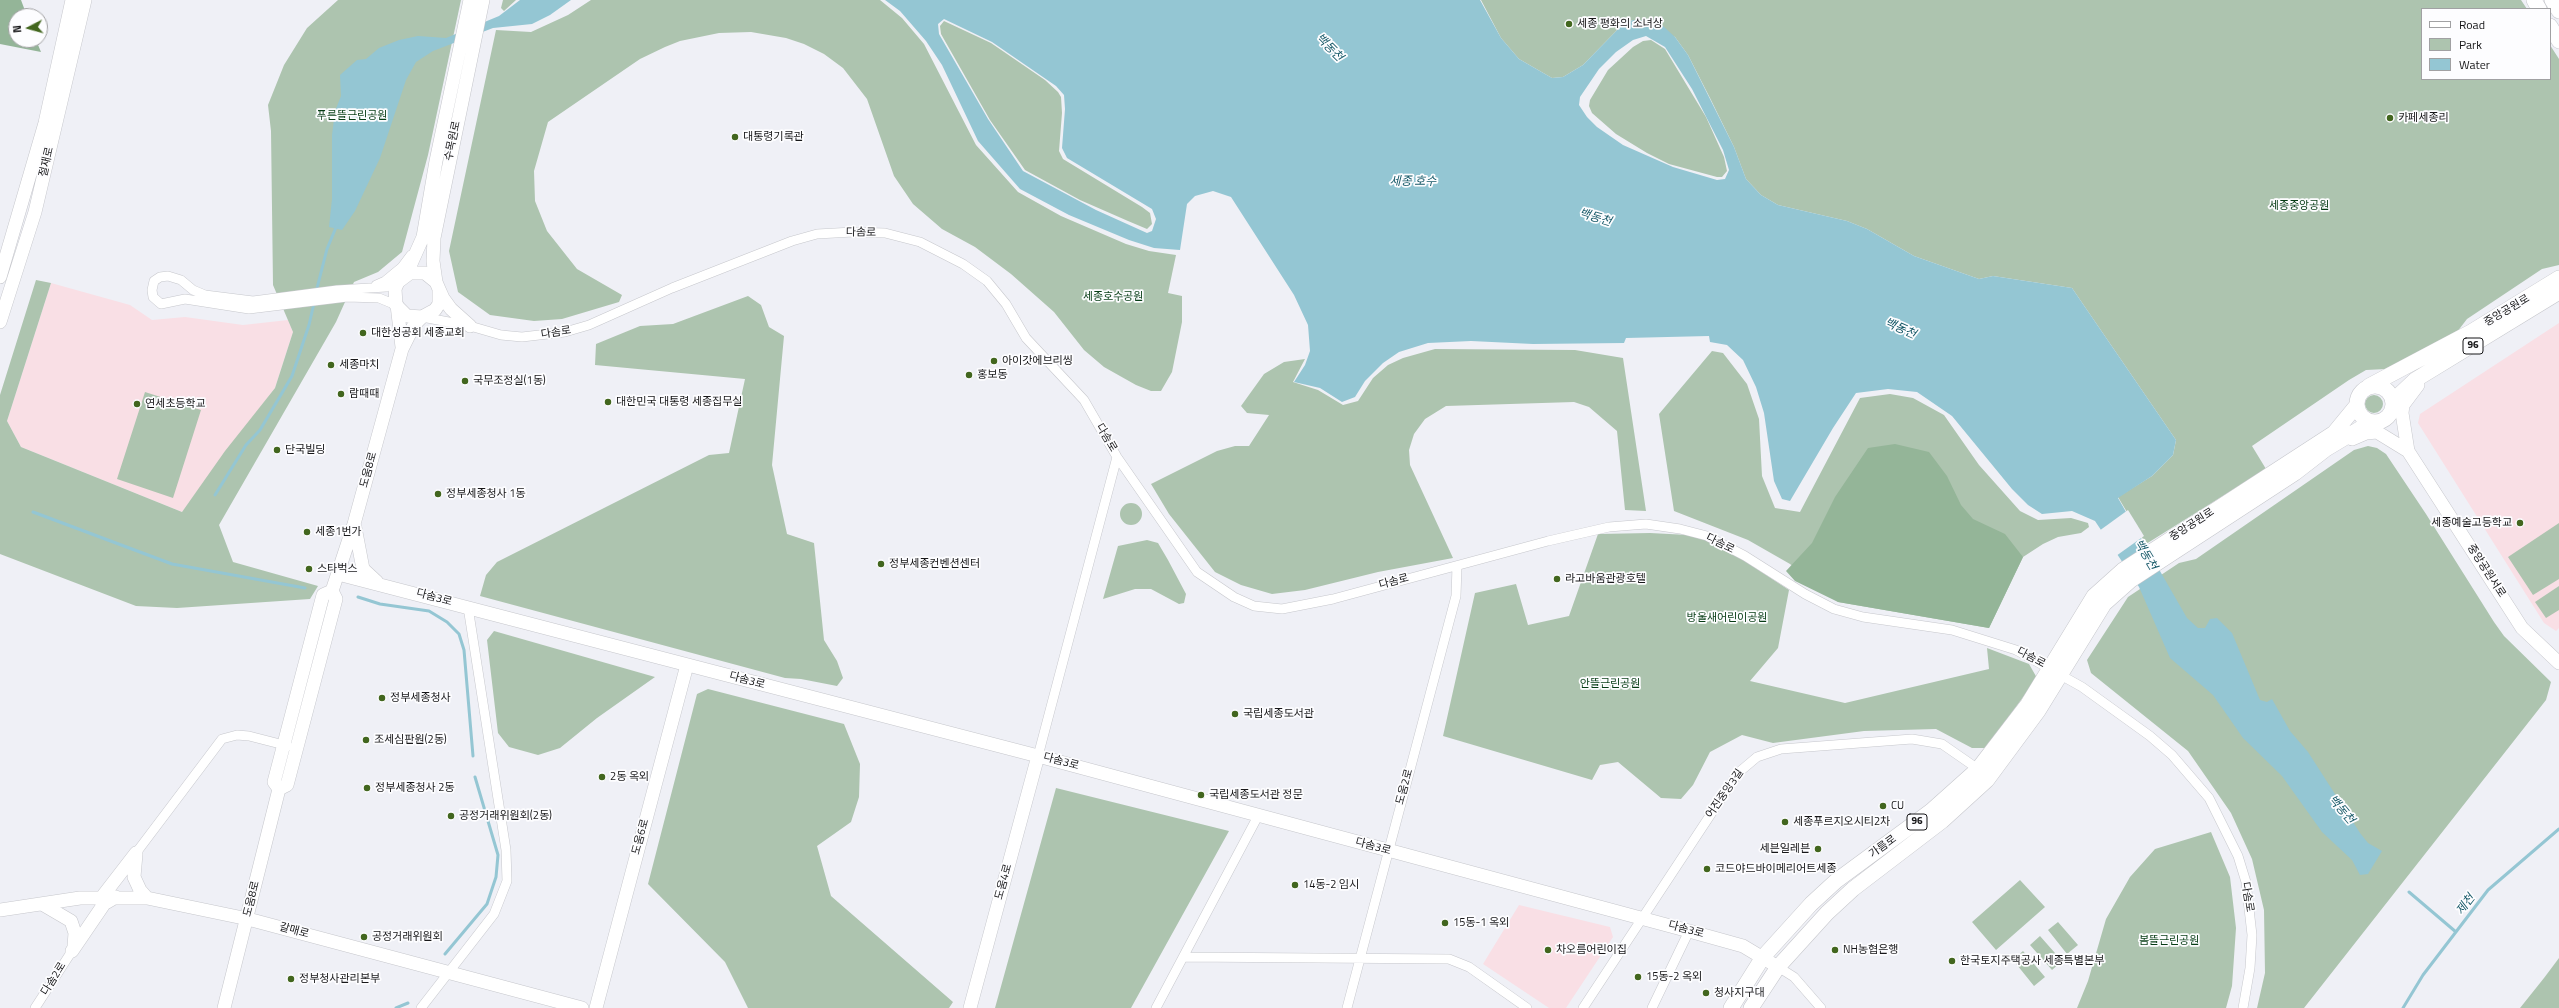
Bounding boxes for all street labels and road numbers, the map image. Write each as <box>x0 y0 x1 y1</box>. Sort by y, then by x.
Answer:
street label: 수목원로 <box>442 120 464 162</box>
street label: 절재로 <box>37 146 57 178</box>
street label: 다솜로 <box>846 226 876 240</box>
street label: 중앙공원로 <box>2482 292 2532 330</box>
street label: 다솜로 <box>540 324 572 342</box>
road number: 96 <box>2463 338 2483 354</box>
street label: 다솜로 <box>1093 422 1119 454</box>
street label: 도움8로 <box>358 451 380 489</box>
street label: 중앙공원로 <box>2167 506 2217 544</box>
street label: 다솜로 <box>1703 531 1737 557</box>
street label: 중앙공원서로 <box>2464 542 2508 600</box>
street label: 다솜로 <box>1378 572 1410 592</box>
street label: 다솜3로 <box>415 587 453 609</box>
street label: 다솜로 <box>2014 645 2048 671</box>
street label: 다솜3로 <box>728 670 766 692</box>
street label: 다솜3로 <box>1042 751 1080 773</box>
street label: 어진중앙3길 <box>1703 767 1747 821</box>
street label: 도움2로 <box>1394 768 1416 806</box>
road number: 96 <box>1907 814 1927 830</box>
street label: 도움6로 <box>630 818 652 856</box>
street label: 가름로 <box>1867 833 1899 861</box>
street label: 다솜3로 <box>1354 836 1392 858</box>
street label: 도움4로 <box>993 863 1015 901</box>
street label: 도움8로 <box>241 880 263 918</box>
street label: 다솜로 <box>2238 881 2256 913</box>
street label: 다솜3로 <box>1667 919 1705 941</box>
street label: 갈매로 <box>278 921 310 941</box>
street label: 다솜2로 <box>39 960 69 998</box>

